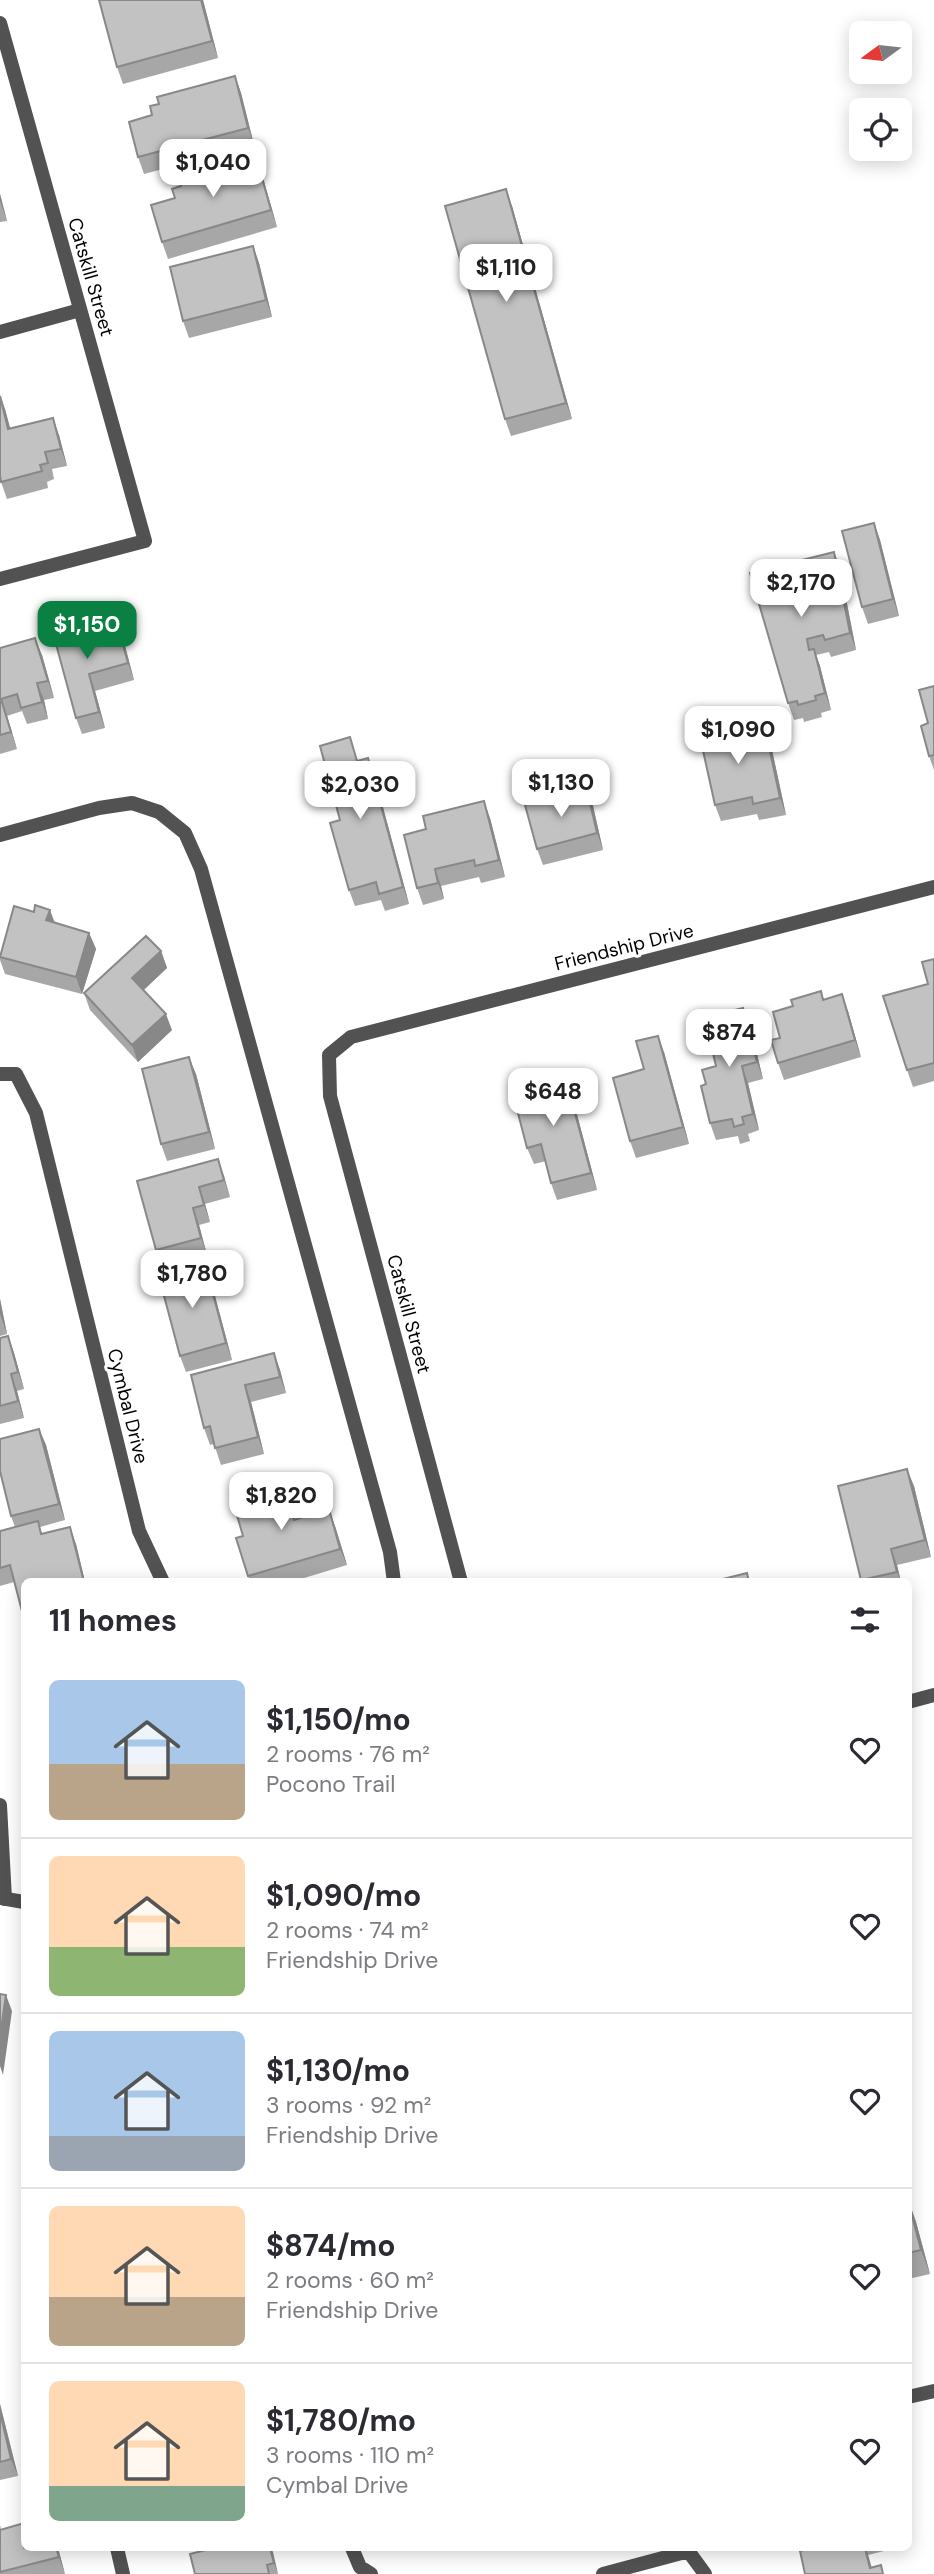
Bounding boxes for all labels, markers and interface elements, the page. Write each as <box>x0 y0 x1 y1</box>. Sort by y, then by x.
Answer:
north arrow <box>849 21 912 84</box>
map controls <box>849 21 912 161</box>
button: locate <box>849 98 912 161</box>
pin: $1,040 <box>156 140 270 199</box>
text: $1,040 <box>175 147 251 177</box>
street label: Catskill Street <box>62 215 120 339</box>
pin: $1,110 <box>449 244 563 304</box>
text: $1,110 <box>476 252 536 282</box>
pin: $2,170 <box>744 560 858 619</box>
text: $2,170 <box>766 567 836 597</box>
pin: $1,150 <box>30 602 144 661</box>
text: $1,150 <box>54 609 120 639</box>
pin: $1,090 <box>681 706 795 766</box>
text: $1,090 <box>701 714 775 744</box>
pin: $1,130 <box>504 760 618 819</box>
pin: $2,030 <box>303 762 417 821</box>
text: $1,130 <box>528 767 594 797</box>
text: $2,030 <box>320 769 400 799</box>
street label: Friendship Drive <box>552 918 696 976</box>
pin: $874 <box>688 1010 770 1069</box>
text: $874 <box>702 1017 756 1047</box>
pin: $648 <box>512 1068 594 1128</box>
text: $648 <box>524 1076 582 1106</box>
pin: $1,780 <box>135 1250 249 1310</box>
street label: Catskill Street <box>381 1252 437 1376</box>
text: $1,780 <box>157 1258 227 1288</box>
street label: Cymbal Drive <box>102 1346 154 1466</box>
pin: $1,820 <box>224 1472 338 1532</box>
text: $1,820 <box>245 1480 317 1510</box>
text: 11 homes <box>49 1601 177 1640</box>
icon: filters <box>846 1601 884 1639</box>
text: $1,150/mo <box>266 1700 411 1739</box>
icon: home <box>105 1708 189 1792</box>
icon: heart <box>846 1731 884 1769</box>
text: 2 rooms · 76 m² <box>266 1739 430 1769</box>
text: Pocono Trail <box>266 1769 395 1799</box>
text: $1,090/mo <box>266 1876 421 1915</box>
icon: home <box>105 1884 189 1968</box>
icon: heart <box>846 1907 884 1945</box>
text: 2 rooms · 74 m² <box>266 1915 429 1945</box>
text: Friendship Drive <box>266 1945 438 1975</box>
text: $1,130/mo <box>266 2051 410 2090</box>
icon: home <box>105 2059 189 2143</box>
icon: heart <box>846 2082 884 2120</box>
text: 3 rooms · 92 m² <box>266 2090 431 2120</box>
text: Friendship Drive <box>266 2120 438 2150</box>
text: $874/mo <box>266 2226 396 2265</box>
icon: home <box>105 2234 189 2318</box>
icon: heart <box>846 2257 884 2295</box>
text: 2 rooms · 60 m² <box>266 2265 434 2295</box>
text: Friendship Drive <box>266 2295 438 2325</box>
text: $1,780/mo <box>266 2401 416 2440</box>
icon: home <box>105 2409 189 2493</box>
icon: heart <box>846 2432 884 2470</box>
text: 3 rooms · 110 m² <box>266 2440 434 2470</box>
text: Cymbal Drive <box>266 2470 408 2500</box>

